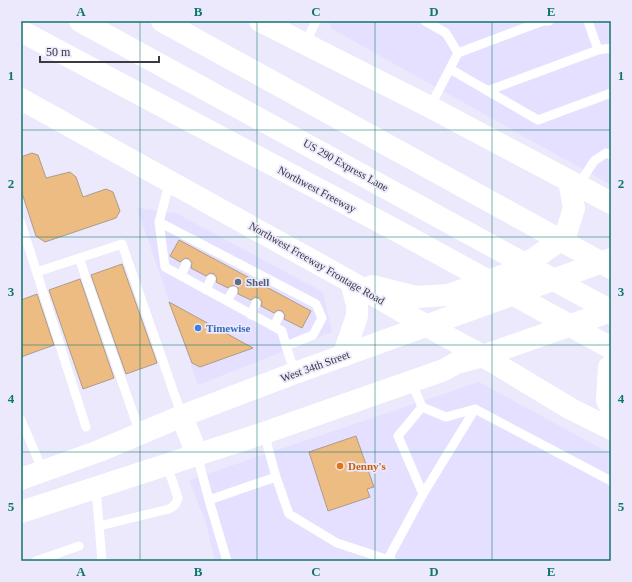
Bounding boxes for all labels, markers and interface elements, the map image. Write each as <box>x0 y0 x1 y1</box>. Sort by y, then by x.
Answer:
text: A <box>76 4 86 19</box>
text: B <box>194 4 203 19</box>
text: C <box>311 4 321 19</box>
text: D <box>429 4 439 19</box>
text: E <box>547 4 555 19</box>
scale bar <box>40 38 159 64</box>
text: 50 m <box>46 45 71 59</box>
text: 1 <box>8 68 14 83</box>
text: 1 <box>618 68 624 83</box>
street label: US 290 Express Lane <box>301 137 391 193</box>
street label: Northwest Freeway <box>276 163 358 215</box>
text: 2 <box>8 176 14 191</box>
text: 2 <box>618 176 624 191</box>
street label: Northwest Freeway Frontage Road <box>247 219 387 307</box>
place label: Shell <box>246 276 269 288</box>
marker: Shell <box>233 277 243 287</box>
text: 3 <box>8 284 15 299</box>
text: 3 <box>618 284 625 299</box>
place label: Timewise <box>206 322 251 334</box>
marker: Timewise <box>193 323 203 333</box>
street label: West 34th Street <box>279 348 351 384</box>
text: 4 <box>8 391 15 406</box>
text: 4 <box>618 391 625 406</box>
place label: Denny's <box>348 460 387 472</box>
marker: Denny's <box>335 461 345 471</box>
text: 5 <box>8 499 15 514</box>
text: 5 <box>618 499 625 514</box>
text: A <box>76 564 86 579</box>
text: B <box>194 564 203 579</box>
text: C <box>311 564 321 579</box>
text: D <box>429 564 439 579</box>
text: E <box>547 564 555 579</box>

